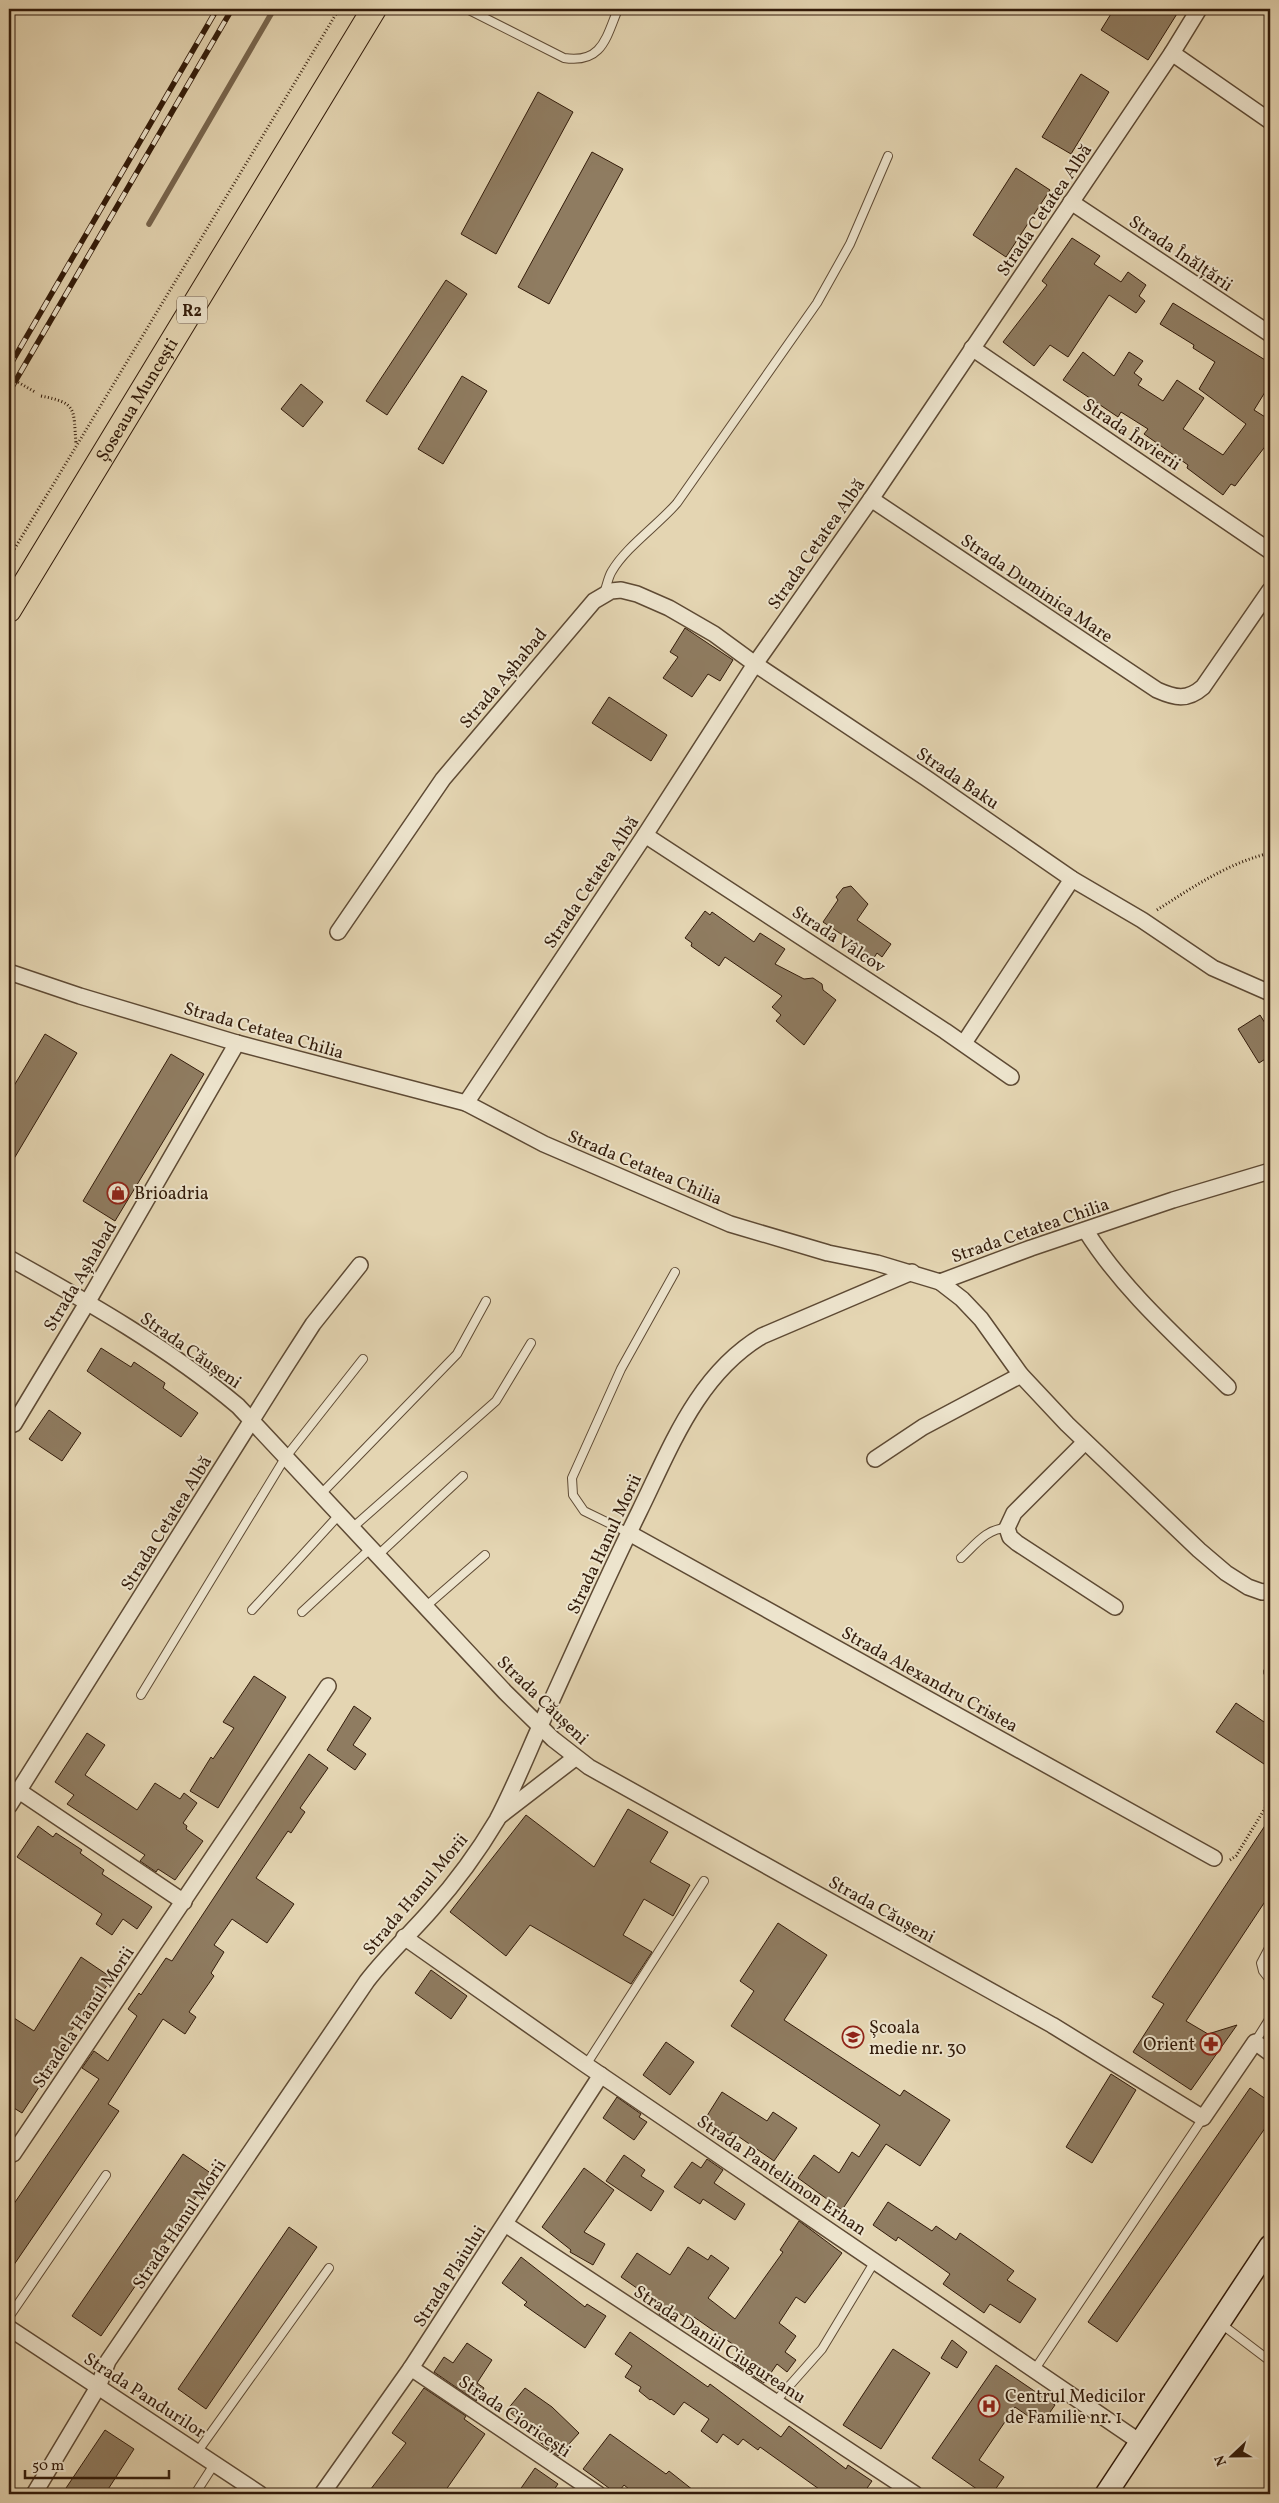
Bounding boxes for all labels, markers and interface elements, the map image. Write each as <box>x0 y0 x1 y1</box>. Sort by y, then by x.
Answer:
street label: Strada Cetatea Albă <box>992 140 1099 282</box>
street label: Strada Înălțării <box>1123 210 1237 298</box>
road number: R2 <box>177 296 207 324</box>
street label: Șoseaua Muncești <box>91 334 185 467</box>
street label: Strada Învierii <box>1077 393 1185 477</box>
street label: Strada Cetatea Albă <box>763 474 872 615</box>
street label: Strada Duminica Mare <box>955 529 1117 650</box>
street label: Strada Așhabad <box>455 623 554 735</box>
street label: Strada Baku <box>911 742 1004 816</box>
street label: Strada Cetatea Albă <box>539 812 646 954</box>
street label: Strada Vâlcov <box>786 901 890 980</box>
street label: Strada Cetatea Chilia <box>181 997 347 1066</box>
street label: Strada Cetatea Chilia <box>563 1125 726 1212</box>
shop icon: Brioadria <box>106 1181 130 1205</box>
place label: Brioadria <box>134 1182 209 1207</box>
street label: Strada Cetatea Chilia <box>948 1193 1113 1270</box>
street label: Strada Așhabad <box>39 1217 124 1337</box>
street label: Strada Căușeni <box>134 1307 246 1396</box>
street label: Strada Cetatea Albă <box>116 1451 219 1596</box>
street label: Strada Hanul Morii <box>562 1470 649 1619</box>
street label: Strada Alexandru Cristea <box>836 1621 1022 1739</box>
street label: Strada Căușeni <box>491 1651 593 1751</box>
street label: Strada Hanul Morii <box>358 1829 475 1961</box>
street label: Strada Căușeni <box>823 1871 939 1950</box>
street label: Stradela Hanul Morii <box>27 1942 141 2094</box>
place label: Şcoala medie nr. 30 <box>869 2016 966 2062</box>
school or university icon: Şcoala medie nr. 30 <box>841 2025 865 2049</box>
pharmacy icon: Orient <box>1199 2032 1223 2056</box>
place label: Orient <box>1143 2033 1195 2058</box>
street label: Strada Pantelimon Erhan <box>691 2110 871 2243</box>
street label: Strada Hanul Morii <box>127 2155 233 2295</box>
street label: Strada Plaiului <box>408 2221 493 2333</box>
street label: Strada Daniil Ciugureanu <box>628 2280 810 2410</box>
street label: Strada Pandurilor <box>78 2347 211 2445</box>
street label: Strada Cioricești <box>453 2370 576 2464</box>
place label: Centrul Medicilor de Familie nr. 1 <box>1005 2385 1146 2431</box>
hospital icon: Centrul Medicilor de Familie nr. 1 <box>977 2394 1001 2418</box>
north arrow <box>1206 2430 1256 2480</box>
scale bar <box>25 2448 169 2480</box>
text: N <box>1211 2452 1232 2469</box>
text: 50 m <box>32 2456 64 2477</box>

